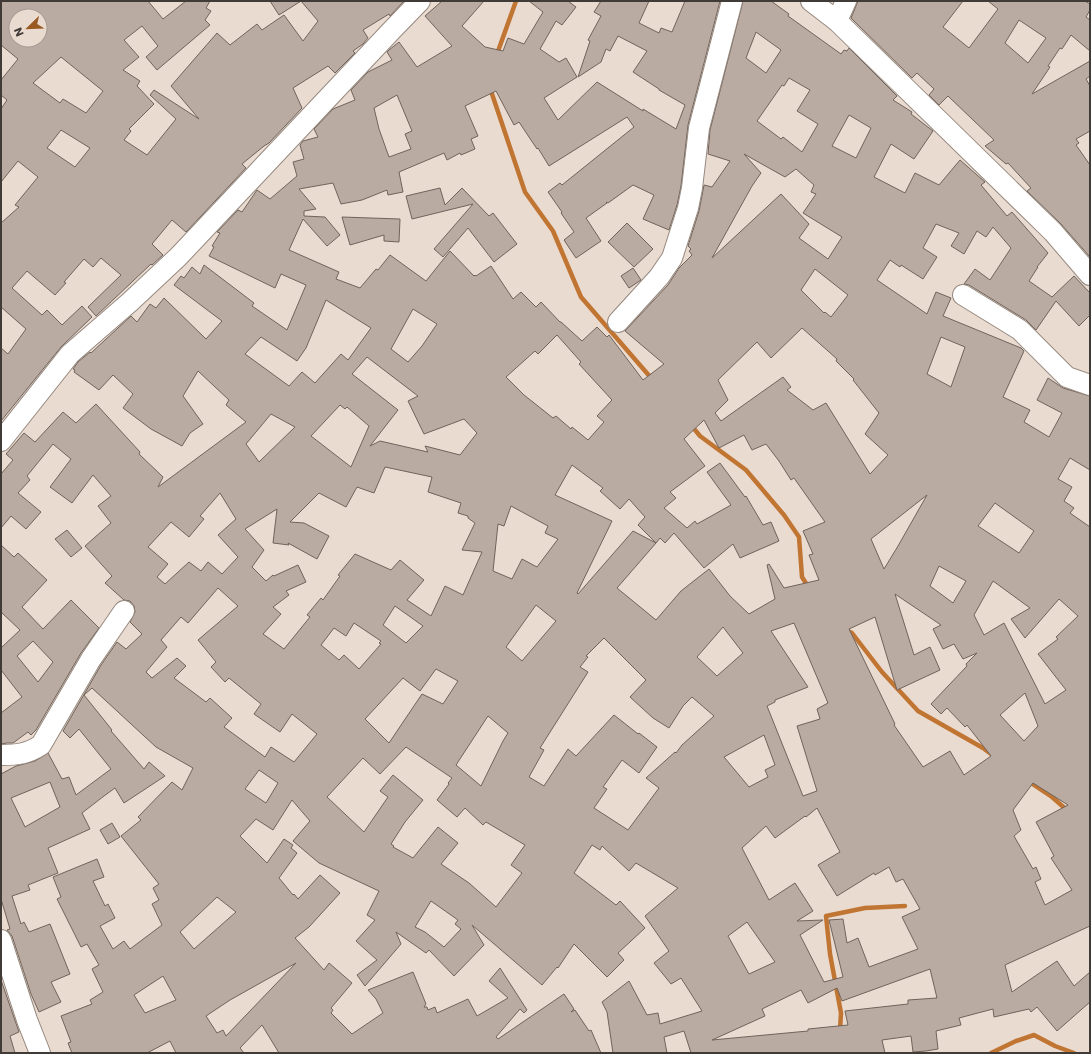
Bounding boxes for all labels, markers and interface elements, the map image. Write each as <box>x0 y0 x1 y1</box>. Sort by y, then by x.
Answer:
north arrow <box>8 8 48 48</box>
text: N <box>10 25 28 39</box>

